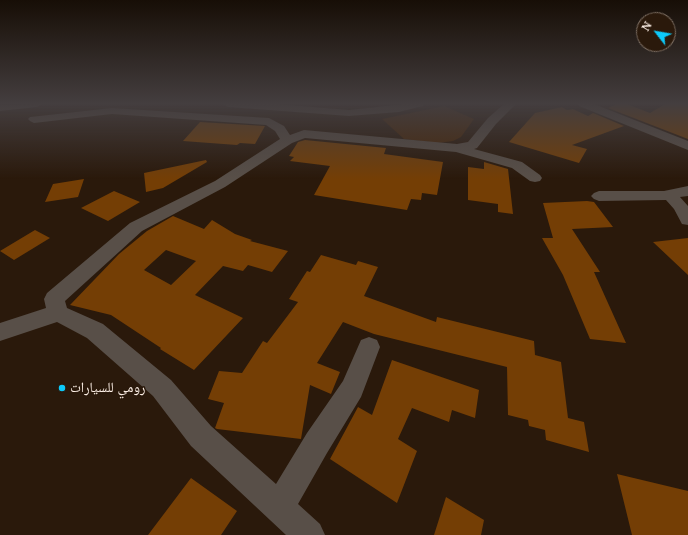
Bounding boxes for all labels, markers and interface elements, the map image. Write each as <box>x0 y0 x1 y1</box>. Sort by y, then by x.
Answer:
north arrow <box>636 12 676 52</box>
text: N <box>637 19 655 34</box>
place label: رومي للسيارات <box>70 380 145 396</box>
marker: رومي للسيارات <box>57 383 67 393</box>

